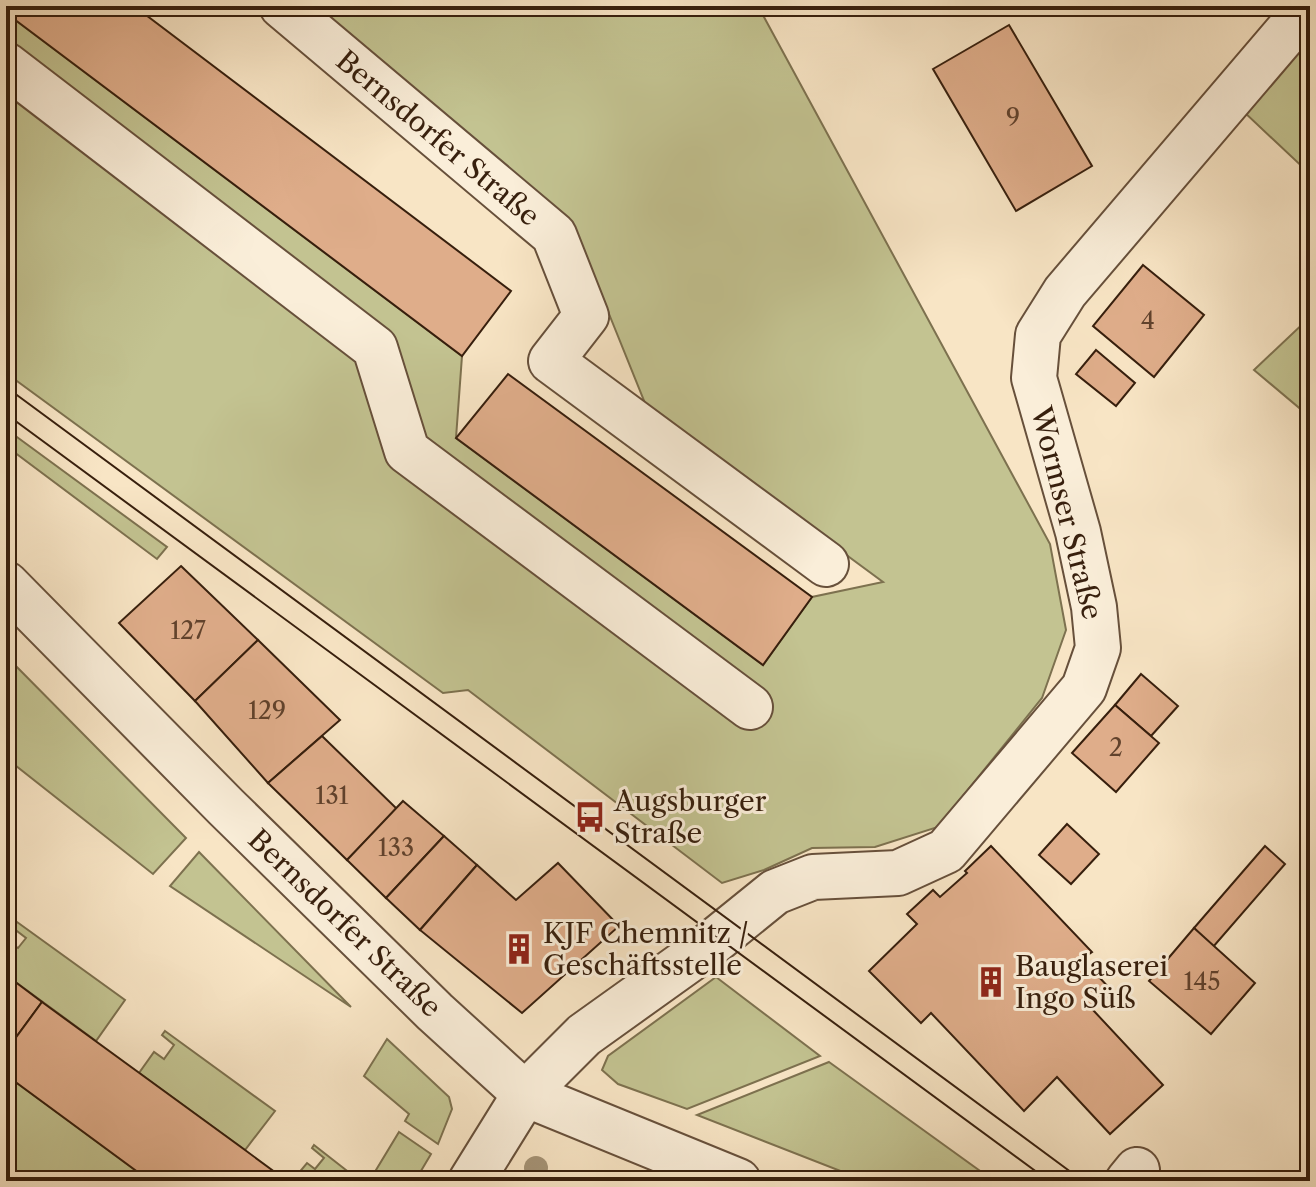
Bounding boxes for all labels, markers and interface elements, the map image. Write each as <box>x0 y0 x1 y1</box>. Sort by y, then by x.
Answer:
street label: Bernsdorfer Straße <box>329 43 547 233</box>
house number: 9 <box>1006 103 1020 132</box>
house number: 4 <box>1141 306 1155 335</box>
street label: Wormser Straße <box>1024 402 1110 623</box>
house number: 127 <box>170 616 206 645</box>
house number: 129 <box>248 696 286 725</box>
house number: 2 <box>1109 733 1123 762</box>
house number: 131 <box>315 781 349 810</box>
place label: Augsburger Straße <box>613 784 767 850</box>
bus stop icon: Augsburger Straße <box>573 800 607 834</box>
street label: Bernsdorfer Straße <box>241 822 449 1024</box>
house number: 133 <box>378 833 414 862</box>
place label: KJF Chemnitz / Geschäftsstelle <box>543 916 749 982</box>
building icon: KJF Chemnitz / Geschäftsstelle <box>502 932 536 966</box>
place label: Bauglaserei Ingo Süß <box>1015 949 1168 1015</box>
building icon: Bauglaserei Ingo Süß <box>974 965 1008 999</box>
house number: 145 <box>1184 967 1221 996</box>

